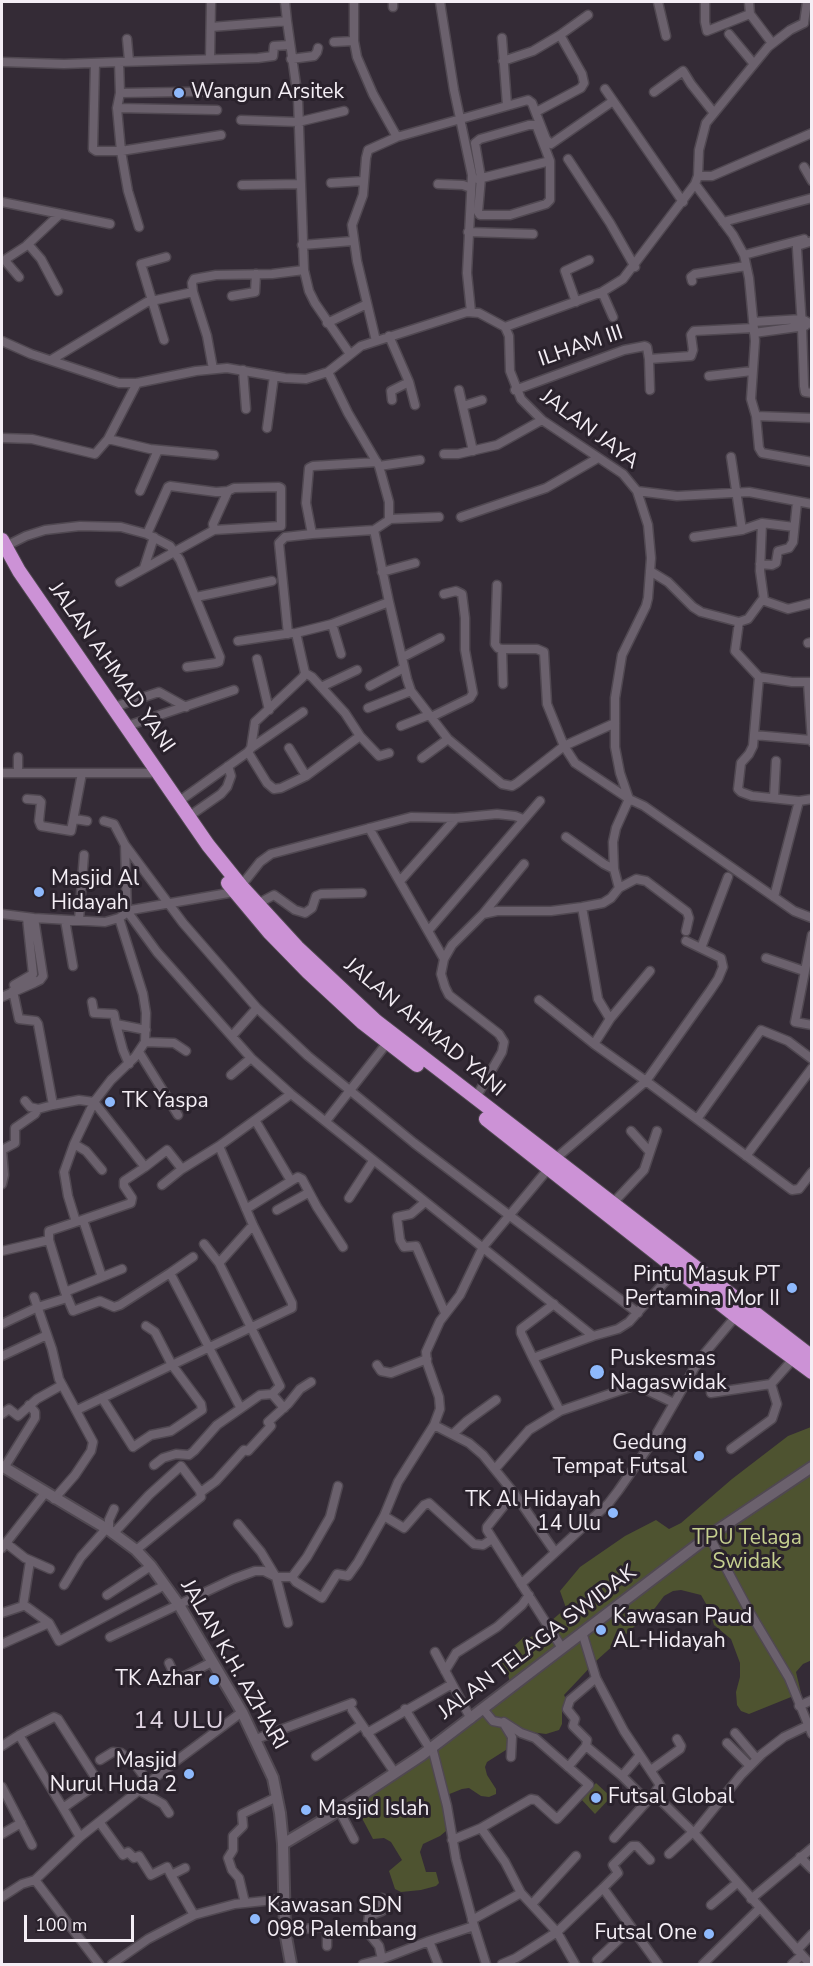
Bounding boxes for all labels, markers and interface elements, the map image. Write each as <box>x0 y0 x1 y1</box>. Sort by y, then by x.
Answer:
place label: Wangun Arsitek <box>191 80 344 106</box>
marker: Wangun Arsitek <box>172 86 186 100</box>
street label: ILHAM III <box>536 321 626 373</box>
street label: JALAN JAYA <box>535 385 643 475</box>
street label: JALAN AHMAD YANI <box>43 578 179 758</box>
place label: Masjid Al Hidayah <box>51 867 139 917</box>
marker: Masjid Al Hidayah <box>32 885 46 899</box>
street label: JALAN AHMAD YANI <box>338 953 510 1103</box>
place label: TK Yaspa <box>122 1089 209 1115</box>
marker: TK Yaspa <box>103 1095 117 1109</box>
place label: Pintu Masuk PT Pertamina Mor II <box>625 1263 780 1313</box>
marker: Pintu Masuk PT Pertamina Mor II <box>785 1281 799 1295</box>
place label: Puskesmas Nagaswidak <box>610 1347 726 1397</box>
marker: Puskesmas Nagaswidak <box>588 1363 606 1381</box>
place label: Gedung Tempat Futsal <box>553 1431 687 1481</box>
marker: Gedung Tempat Futsal <box>692 1449 706 1463</box>
place label: TK Al Hidayah 14 Ulu <box>465 1488 601 1538</box>
marker: TK Al Hidayah 14 Ulu <box>606 1506 620 1520</box>
park label: TPU Telaga Swidak <box>692 1526 802 1576</box>
street label: JALAN TELAGA SWIDAK <box>434 1560 642 1726</box>
street label: JALAN K.H. AZHARI <box>174 1576 292 1754</box>
place label: Kawasan Paud AL-Hidayah <box>613 1605 752 1655</box>
marker: Kawasan Paud AL-Hidayah <box>594 1623 608 1637</box>
place label: TK Azhar <box>115 1667 202 1693</box>
marker: TK Azhar <box>207 1673 221 1687</box>
district label: 14 ULU <box>133 1708 225 1736</box>
place label: Masjid Nurul Huda 2 <box>50 1749 177 1799</box>
marker: Masjid Nurul Huda 2 <box>182 1767 196 1781</box>
place label: Futsal Global <box>608 1785 734 1811</box>
marker: Futsal Global <box>589 1791 603 1805</box>
place label: Masjid Islah <box>318 1797 429 1823</box>
marker: Masjid Islah <box>299 1803 313 1817</box>
place label: Kawasan SDN 098 Palembang <box>267 1894 417 1944</box>
scale bar <box>27 1903 136 1941</box>
marker: Kawasan SDN 098 Palembang <box>248 1912 262 1926</box>
text: 100 m <box>35 1913 87 1937</box>
place label: Futsal One <box>595 1921 697 1947</box>
marker: Futsal One <box>702 1927 716 1941</box>

